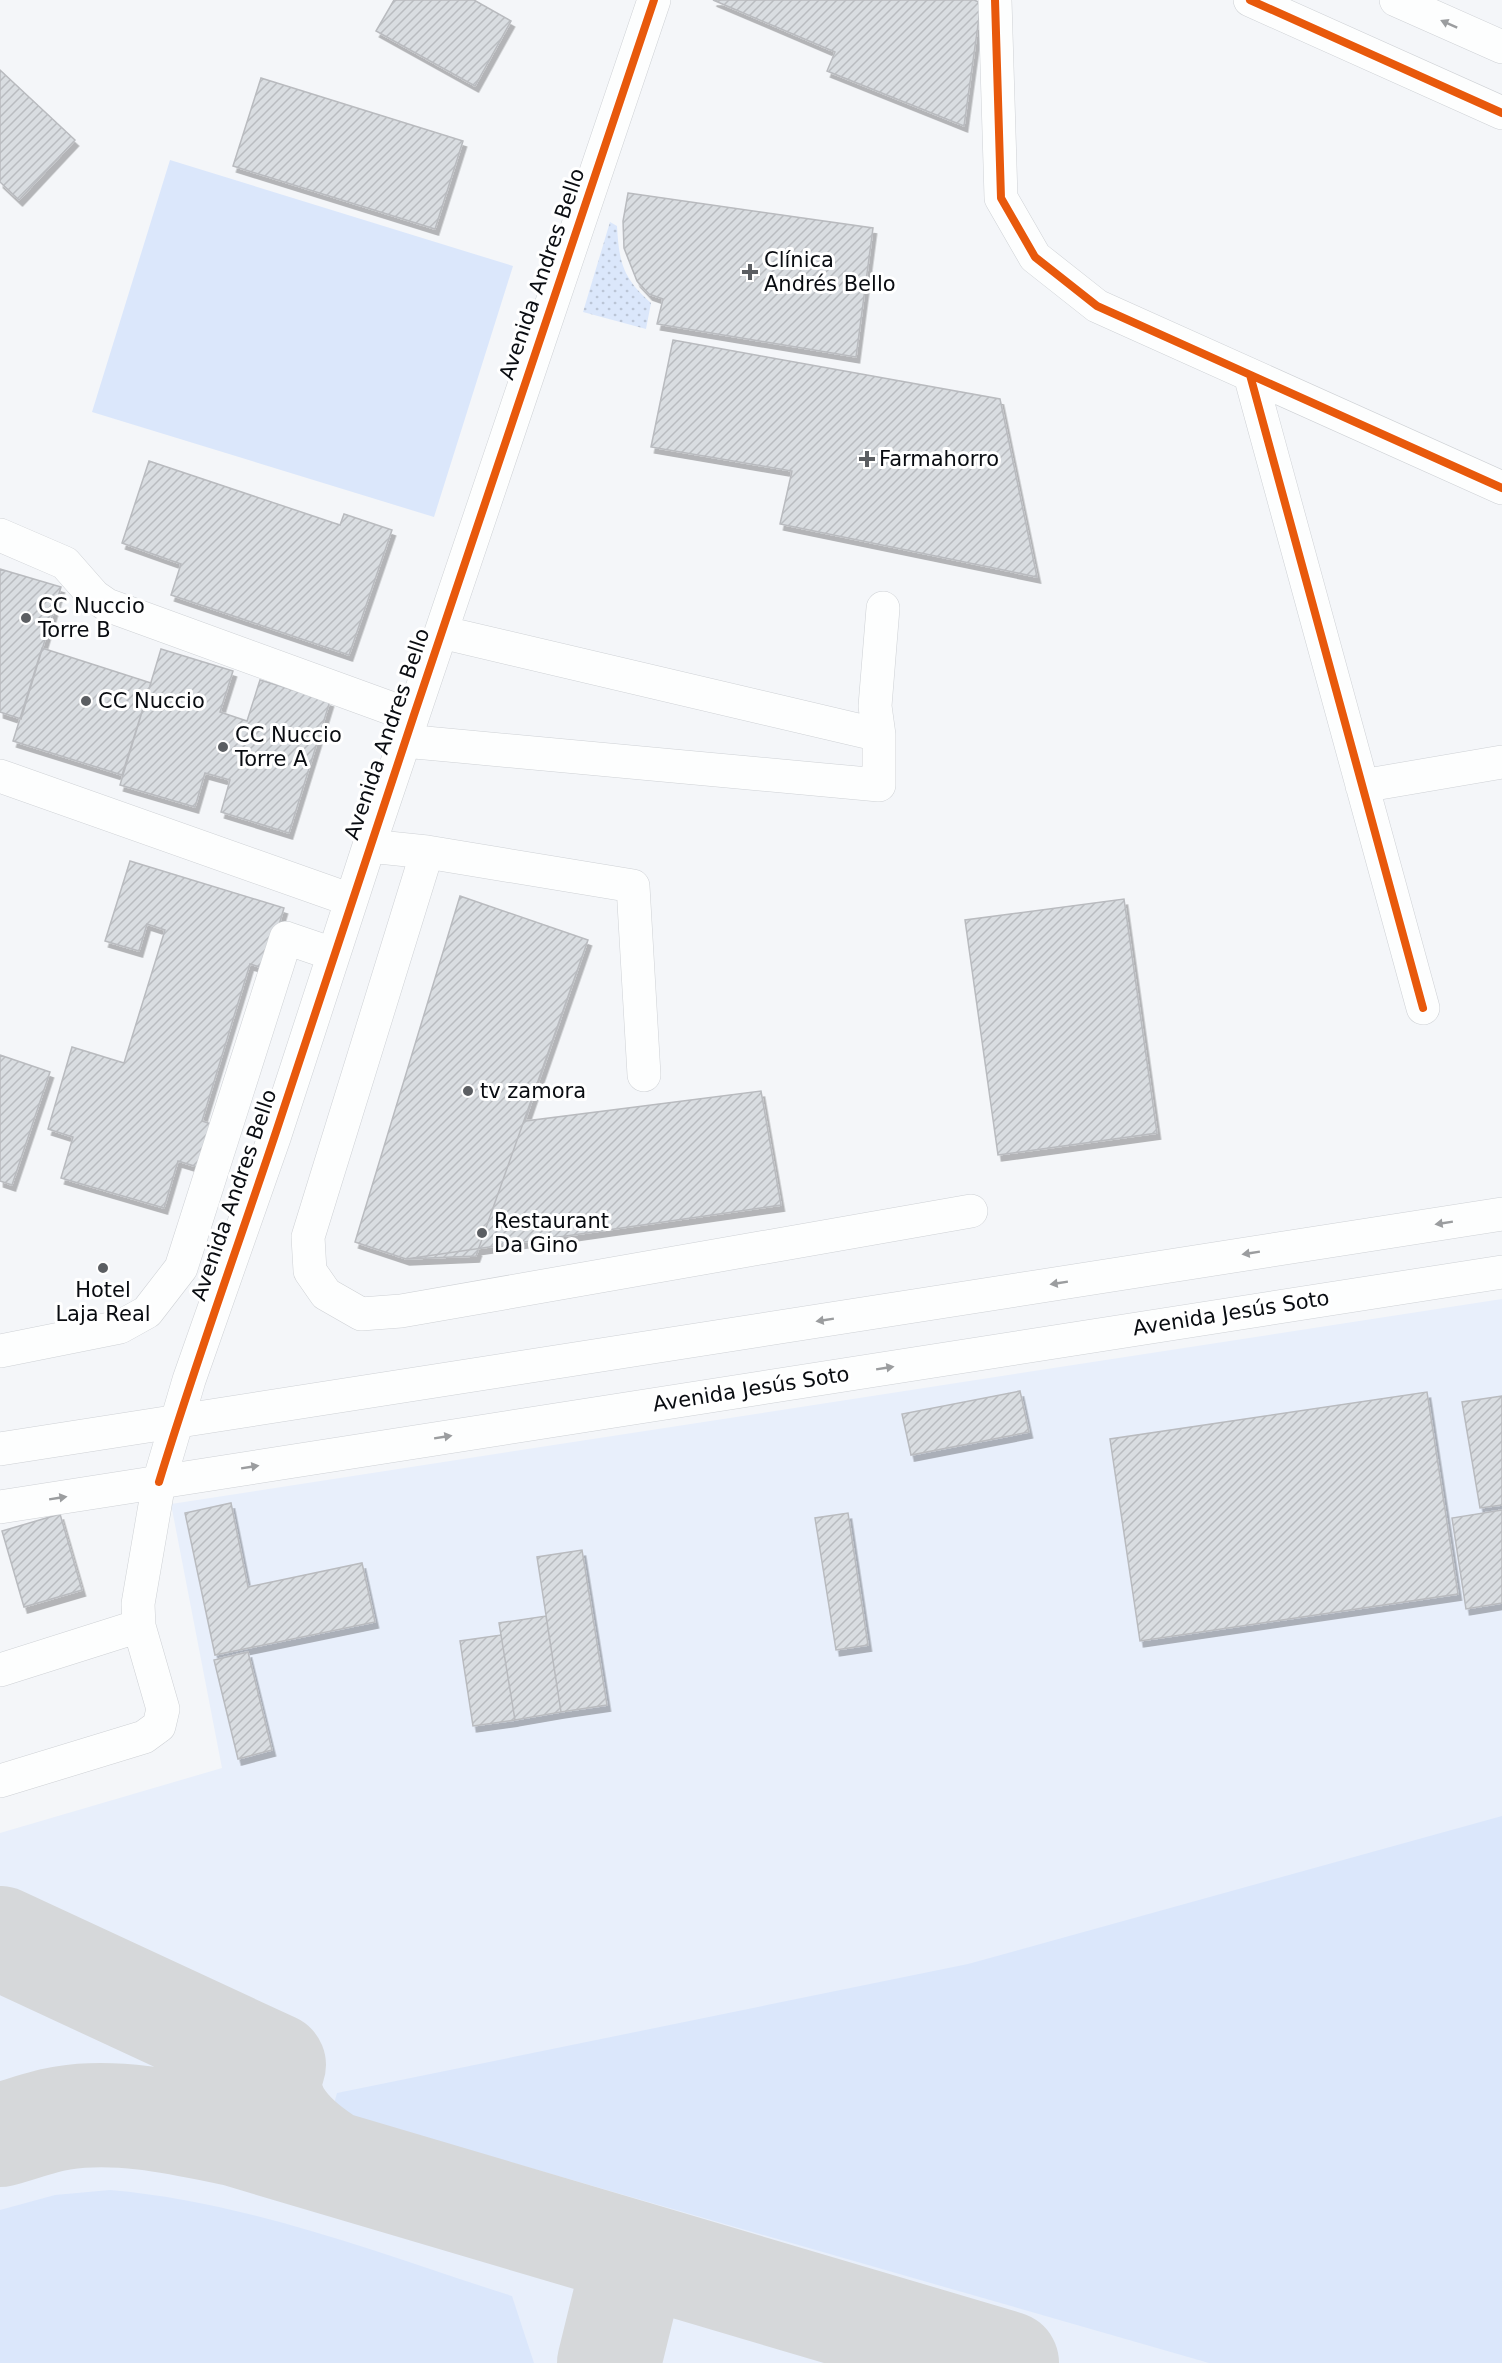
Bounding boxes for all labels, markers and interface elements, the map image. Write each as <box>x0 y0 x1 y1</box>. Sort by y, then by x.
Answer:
one-way arrow <box>1440 18 1458 28</box>
street label: Avenida Andres Bello <box>495 165 589 383</box>
place label: Clínica Andrés Bello <box>764 248 896 296</box>
marker: Clínica Andrés Bello <box>741 263 759 281</box>
place label: Farmahorro <box>879 447 999 471</box>
marker: Farmahorro <box>860 452 874 466</box>
place label: CC Nuccio Torre B <box>37 594 145 642</box>
marker: CC Nuccio Torre B <box>19 611 33 625</box>
street label: Avenida Andres Bello <box>340 625 434 843</box>
place label: CC Nuccio <box>98 689 205 713</box>
marker: CC Nuccio <box>79 694 93 708</box>
place label: CC Nuccio Torre A <box>234 723 342 771</box>
marker: CC Nuccio Torre A <box>216 740 230 754</box>
place label: tv zamora <box>480 1079 586 1103</box>
marker: tv zamora <box>461 1084 475 1098</box>
street label: Avenida Andres Bello <box>187 1086 281 1304</box>
place label: Restaurant Da Gino <box>494 1209 609 1257</box>
one-way arrow <box>1435 1219 1454 1228</box>
marker: Restaurant Da Gino <box>475 1226 489 1240</box>
one-way arrow <box>1242 1248 1261 1257</box>
marker: Hotel Laja Real <box>96 1261 110 1275</box>
place label: Hotel Laja Real <box>55 1278 151 1326</box>
one-way arrow <box>1049 1279 1068 1288</box>
street label: Avenida Jesús Soto <box>1131 1286 1331 1340</box>
one-way arrow <box>815 1315 834 1324</box>
street label: Avenida Jesús Soto <box>651 1362 851 1416</box>
one-way arrow <box>875 1363 894 1372</box>
one-way arrow <box>434 1432 453 1441</box>
one-way arrow <box>241 1462 260 1471</box>
one-way arrow <box>48 1493 67 1502</box>

